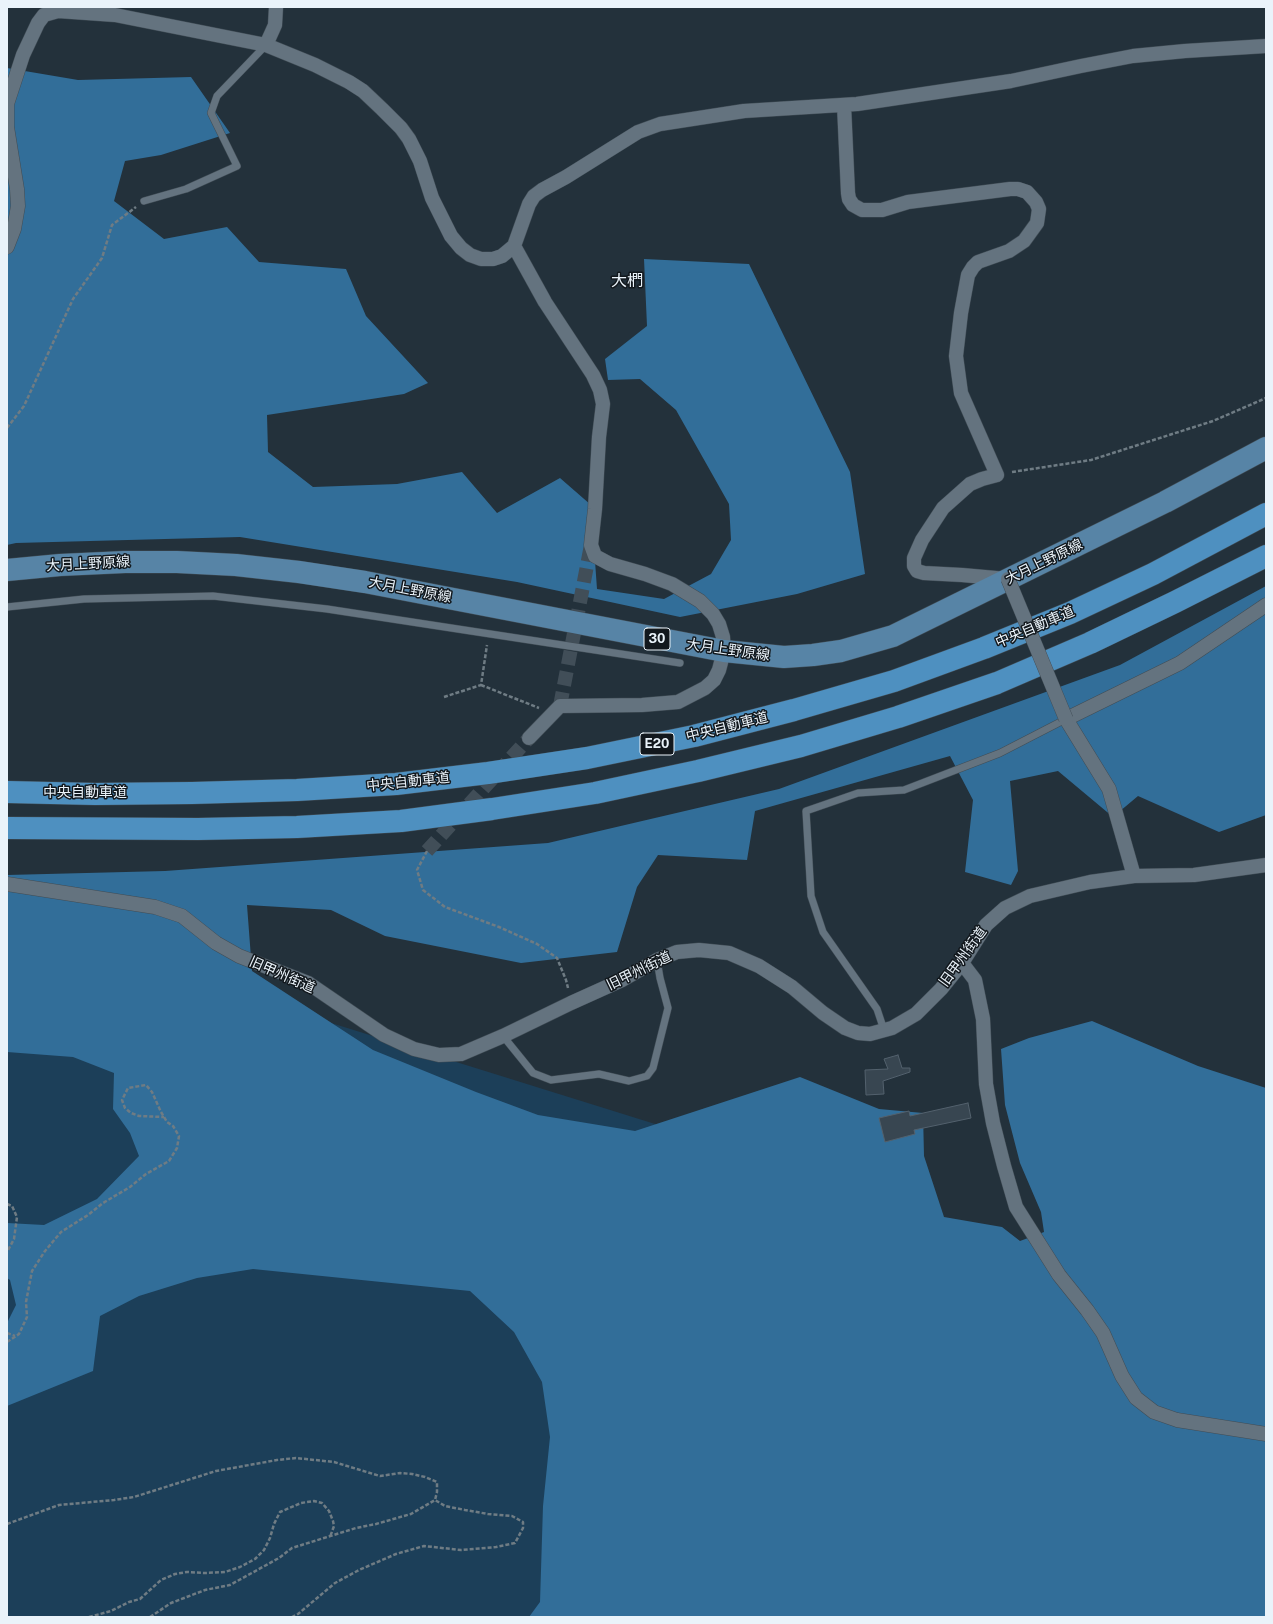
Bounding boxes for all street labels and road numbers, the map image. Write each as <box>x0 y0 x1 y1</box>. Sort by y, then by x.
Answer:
street label: 大月上野原線 <box>1003 536 1085 588</box>
street label: 大月上野原線 <box>46 553 130 575</box>
street label: 大月上野原線 <box>367 574 453 606</box>
street label: 中央自動車道 <box>993 603 1077 651</box>
road number: 30 <box>644 628 670 650</box>
street label: 大月上野原線 <box>685 636 771 664</box>
street label: 中央自動車道 <box>684 709 770 745</box>
road number: E20 <box>640 733 674 755</box>
street label: 中央自動車道 <box>365 769 451 795</box>
street label: 中央自動車道 <box>43 785 127 801</box>
street label: 旧甲州街道 <box>936 924 990 990</box>
street label: 旧甲州街道 <box>604 948 674 994</box>
street label: 旧甲州街道 <box>247 953 317 997</box>

